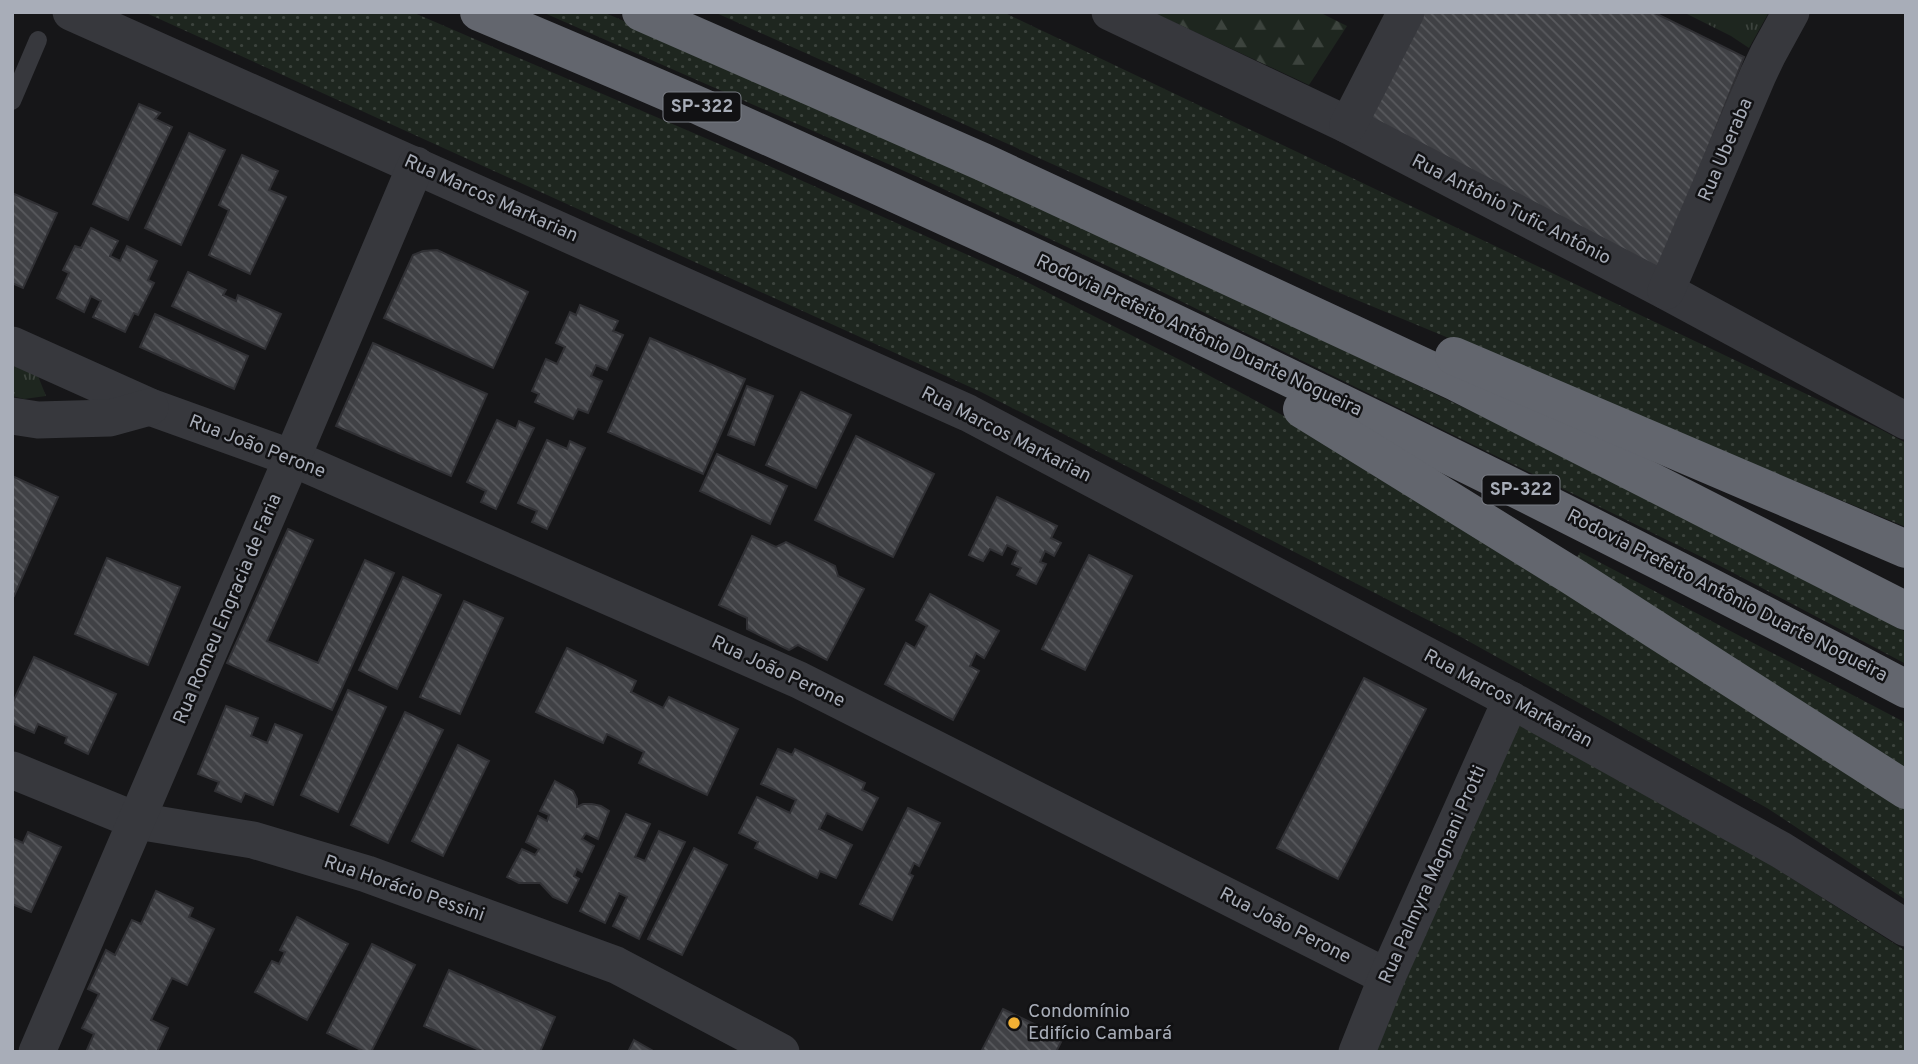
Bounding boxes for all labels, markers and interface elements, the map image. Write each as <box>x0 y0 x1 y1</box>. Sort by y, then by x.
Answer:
road number: SP-322 <box>664 92 740 122</box>
street label: Rua Uberaba <box>1693 95 1759 205</box>
street label: Rua Antônio Tufic Antônio <box>1407 149 1615 271</box>
street label: Rua Marcos Markarian <box>400 150 582 248</box>
street label: Rodovia Prefeito Antônio Duarte Nogueira <box>1032 250 1366 422</box>
street label: Rua Marcos Markarian <box>917 382 1095 488</box>
street label: Rua João Perone <box>185 410 329 484</box>
road number: SP-322 <box>1482 476 1560 504</box>
street label: Rua Romeu Engracia de Faria <box>168 490 288 728</box>
street label: Rodovia Prefeito Antônio Duarte Nogueira <box>1563 504 1891 688</box>
street label: Rua João Perone <box>707 631 849 713</box>
street label: Rua Marcos Markarian <box>1419 644 1597 754</box>
street label: Rua Palmyra Magnani Protti <box>1374 762 1492 988</box>
street label: Rua Horácio Pessini <box>320 850 488 928</box>
street label: Rua João Perone <box>1215 882 1355 970</box>
place label: Condomínio Edifício Cambará <box>1028 1000 1172 1046</box>
marker: Condomínio Edifício Cambará <box>1006 1015 1022 1031</box>

